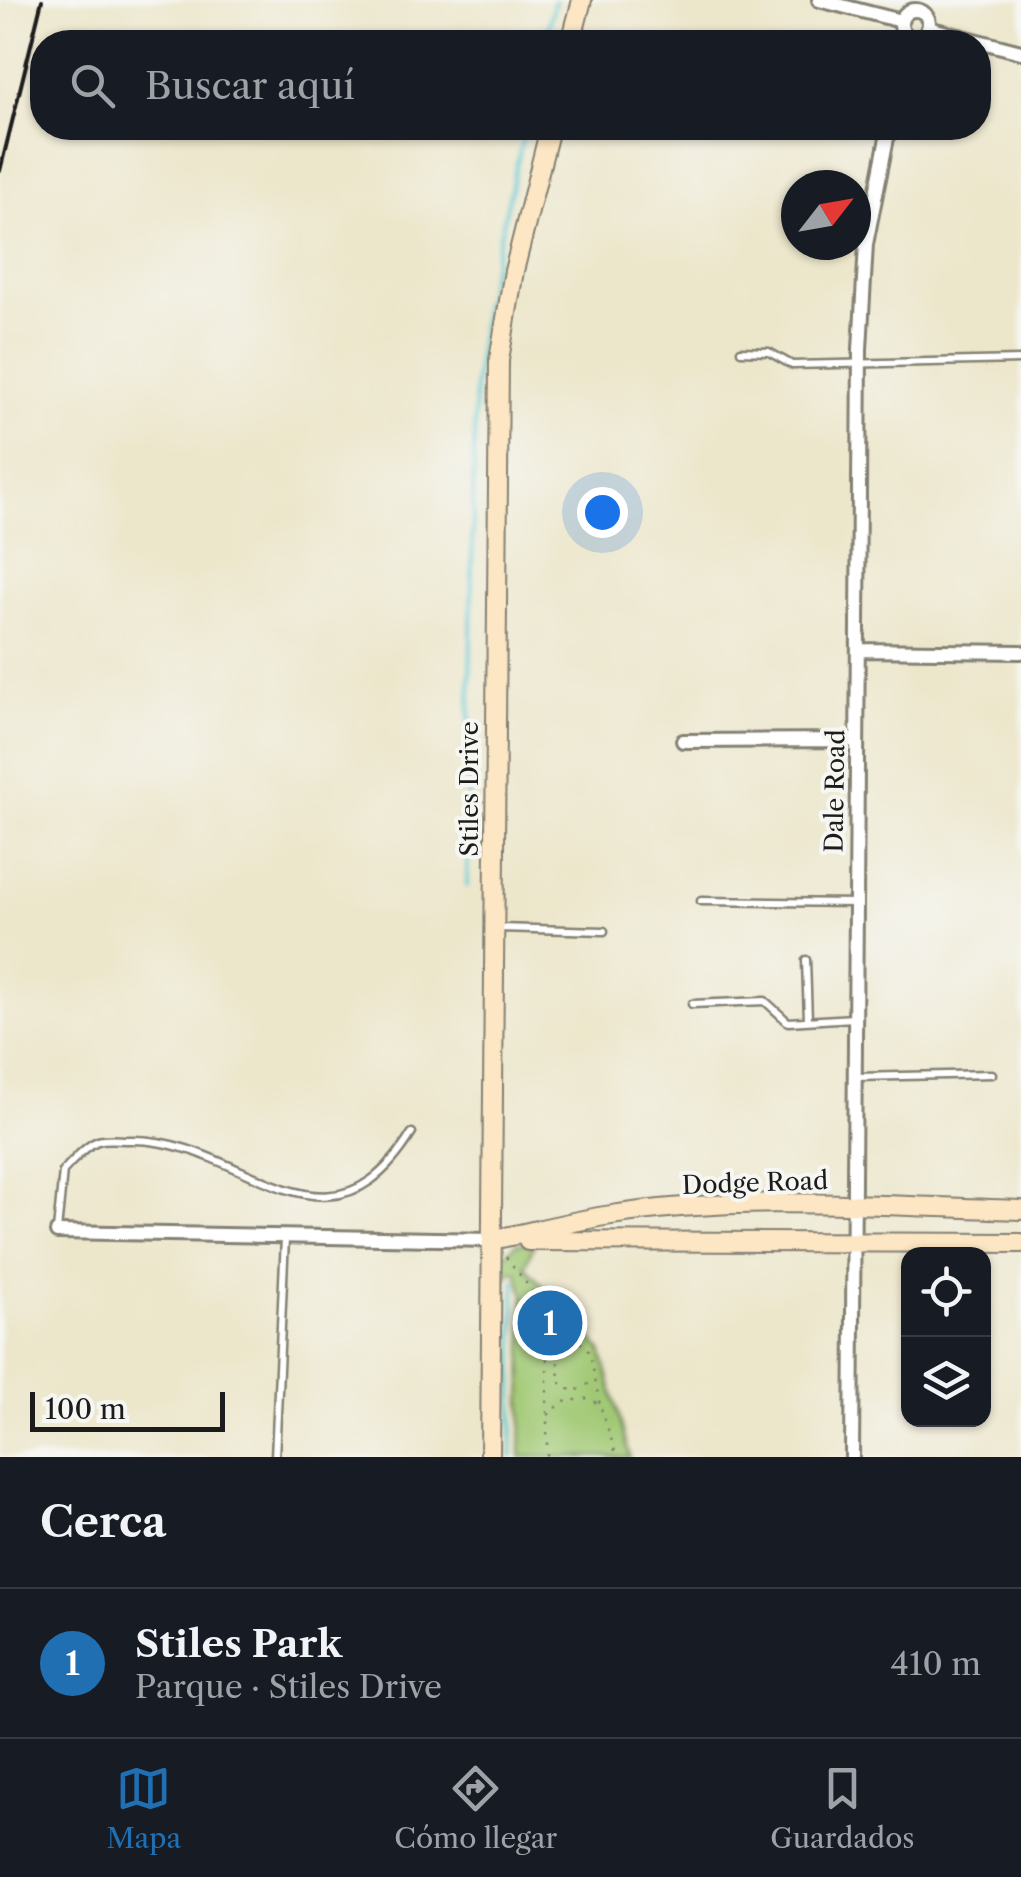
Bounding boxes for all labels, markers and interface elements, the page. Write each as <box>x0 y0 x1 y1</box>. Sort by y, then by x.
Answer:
search box <box>30 30 991 140</box>
icon: search <box>65 58 120 113</box>
text: Buscar aquí <box>145 62 355 109</box>
north arrow <box>781 170 871 260</box>
your location <box>577 487 628 538</box>
street label: Stiles Drive <box>454 721 485 857</box>
street label: Dale Road <box>818 729 852 853</box>
street label: Dodge Road <box>681 1165 829 1201</box>
map controls <box>901 1247 991 1427</box>
button: locate <box>901 1247 991 1337</box>
pin: 1 <box>518 1286 582 1360</box>
button: layers <box>901 1337 991 1427</box>
scale bar <box>30 1387 225 1432</box>
text: 100 m <box>45 1392 126 1426</box>
text: Cerca <box>40 1496 166 1548</box>
text: Stiles Park <box>135 1620 342 1667</box>
text: 1 <box>65 1644 80 1683</box>
text: 410 m <box>890 1644 981 1683</box>
text: Parque · Stiles Drive <box>135 1667 442 1706</box>
tab: Mapa <box>106 1761 181 1855</box>
tab: Cómo llegar <box>394 1761 557 1855</box>
tab: Guardados <box>770 1761 915 1855</box>

